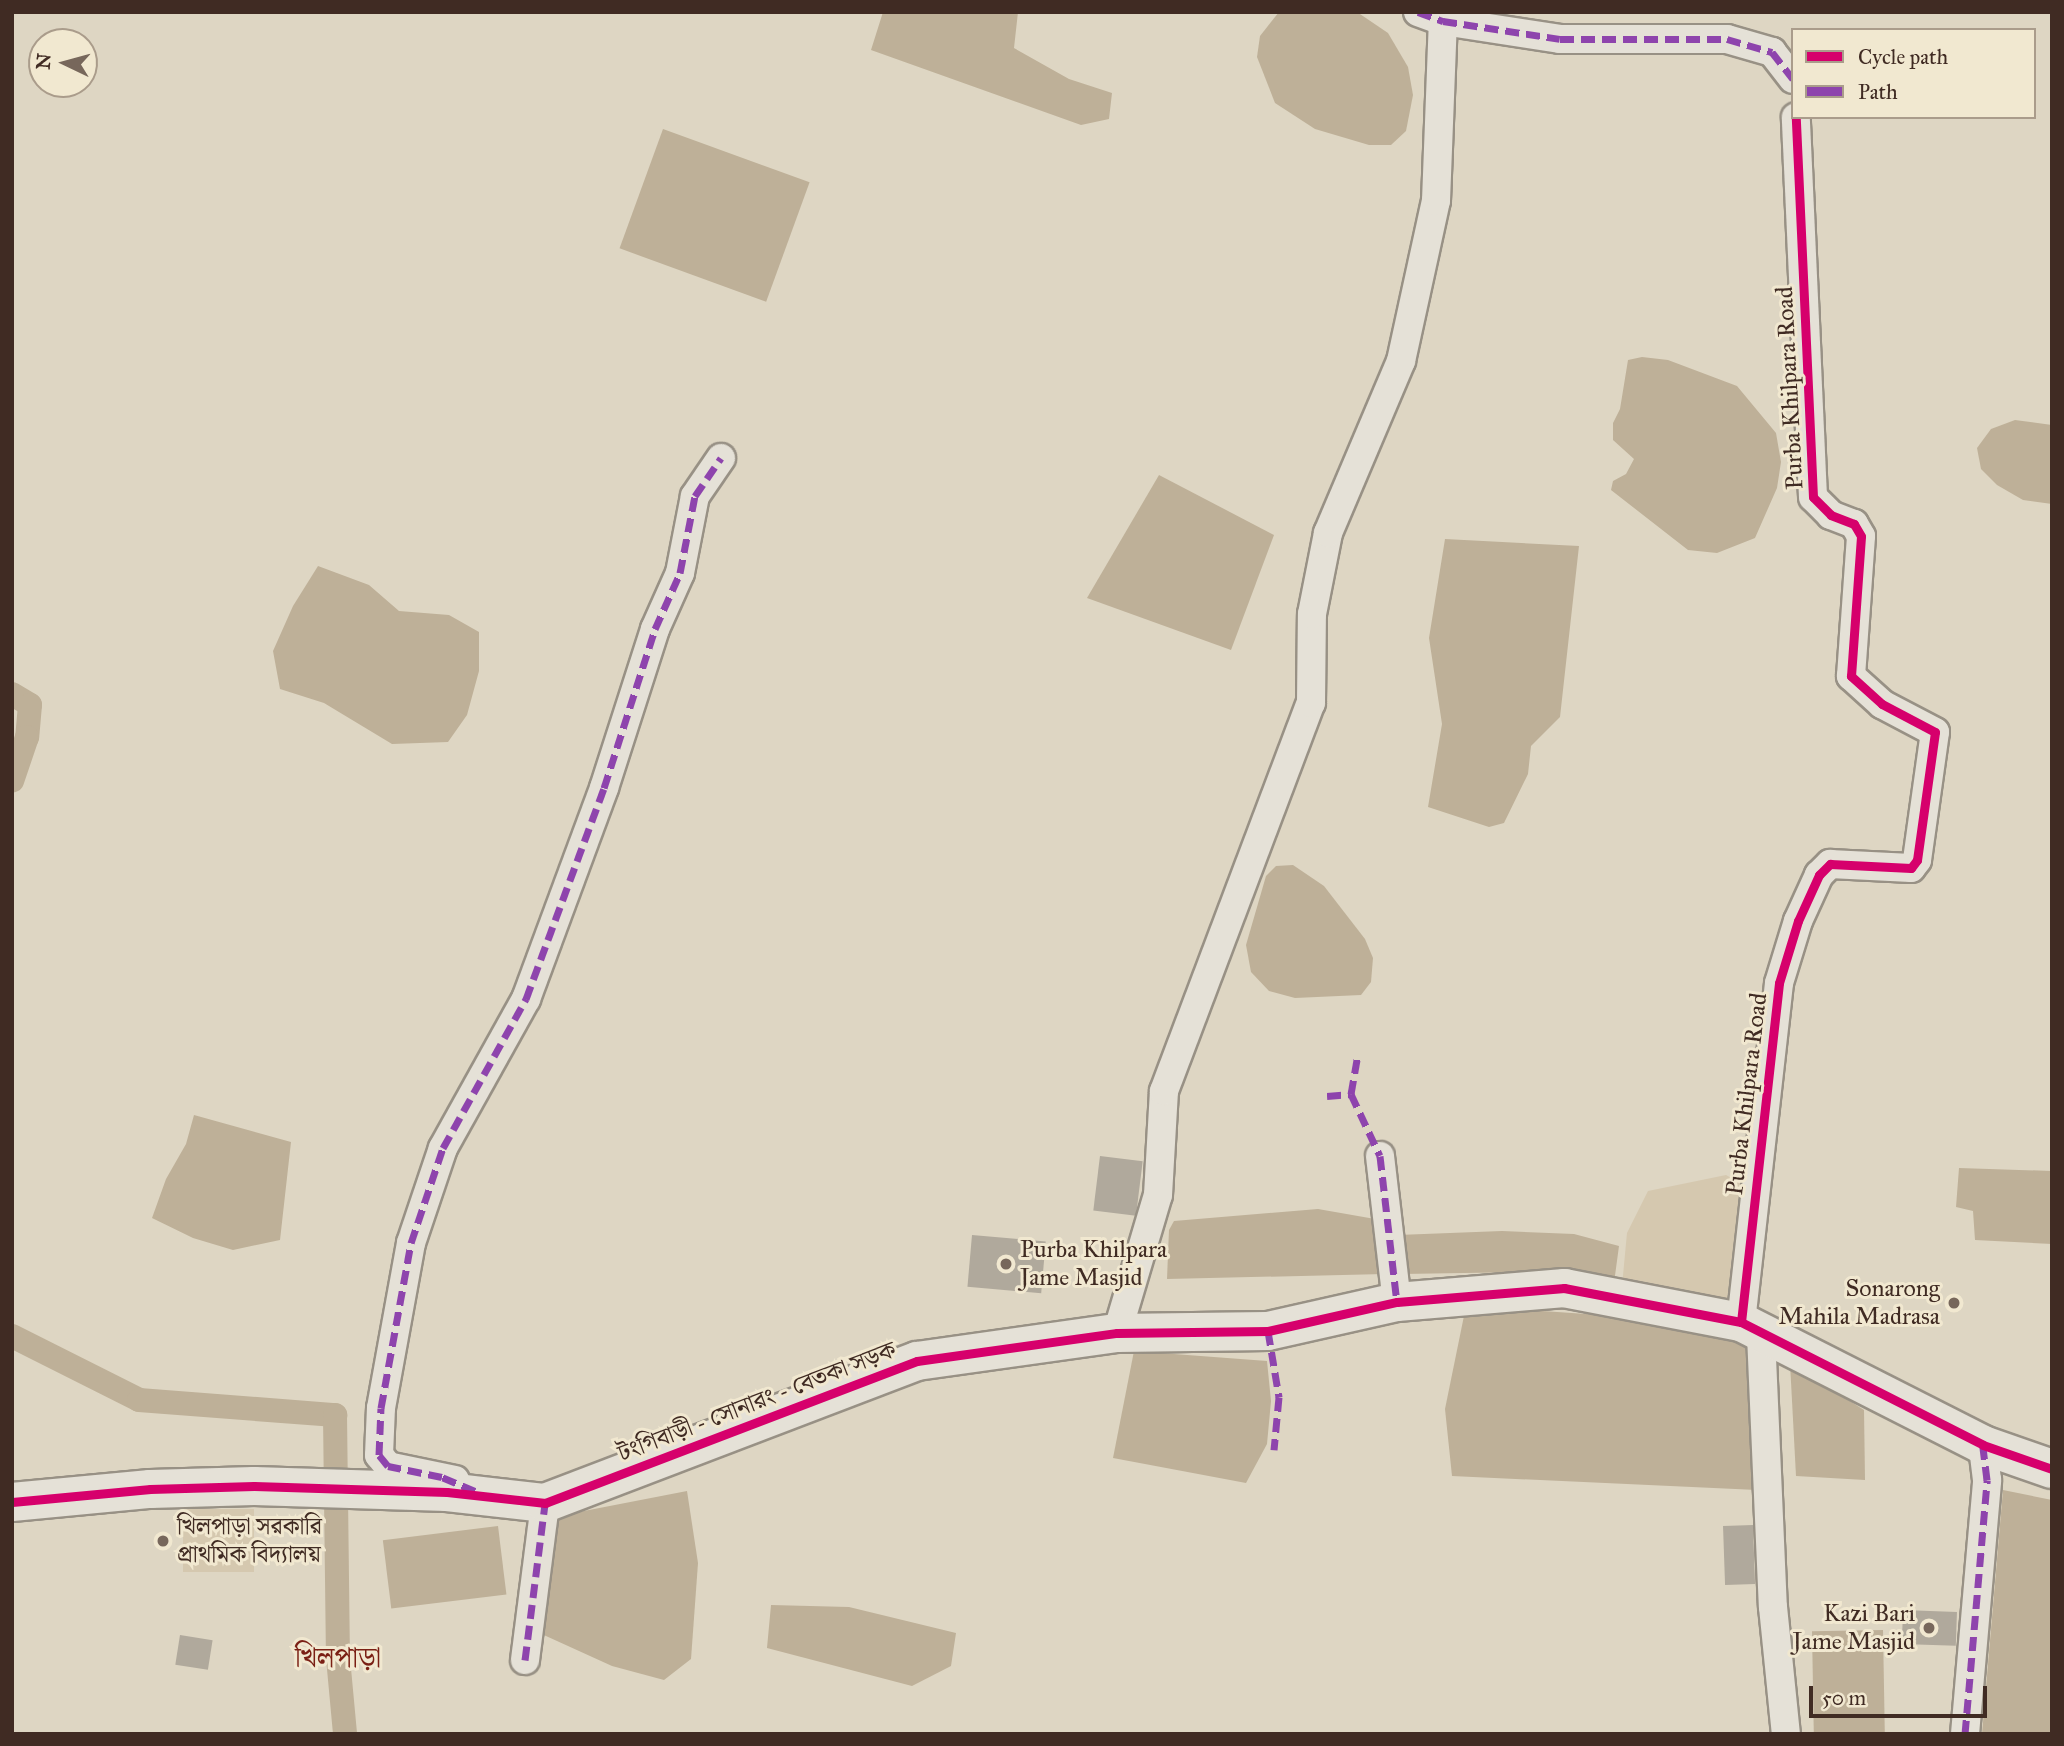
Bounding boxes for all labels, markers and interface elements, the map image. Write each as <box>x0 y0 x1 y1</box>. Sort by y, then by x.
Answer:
north arrow <box>28 28 98 98</box>
legend <box>1791 28 2036 119</box>
text: Cycle path <box>1858 44 1948 70</box>
text: N <box>31 52 56 70</box>
text: Path <box>1858 79 1898 105</box>
street label: Purba Khilpara Road <box>1770 286 1810 490</box>
street label: Purba Khilpara Road <box>1720 991 1774 1197</box>
place label: Purba Khilpara Jame Masjid <box>1020 1236 1167 1292</box>
marker: Purba Khilpara Jame Masjid <box>998 1256 1014 1272</box>
place label: Sonarong Mahila Madrasa <box>1778 1275 1940 1331</box>
marker: Sonarong Mahila Madrasa <box>1946 1295 1962 1311</box>
street label: টংগিবাড়ী - সোনারং - বেতকা সড়ক <box>614 1336 900 1468</box>
place label: খিলপাড়া সরকারি প্রাথমিক বিদ্যালয় <box>177 1513 322 1569</box>
marker: খিলপাড়া সরকারি প্রাথমিক বিদ্যালয় <box>155 1533 171 1549</box>
place label: Kazi Bari Jame Masjid <box>1792 1600 1915 1656</box>
marker: Kazi Bari Jame Masjid <box>1921 1620 1937 1636</box>
district label: খিলপাড়া <box>295 1641 381 1675</box>
scale bar <box>1812 1672 1990 1716</box>
text: 50 m <box>1822 1685 1866 1711</box>

